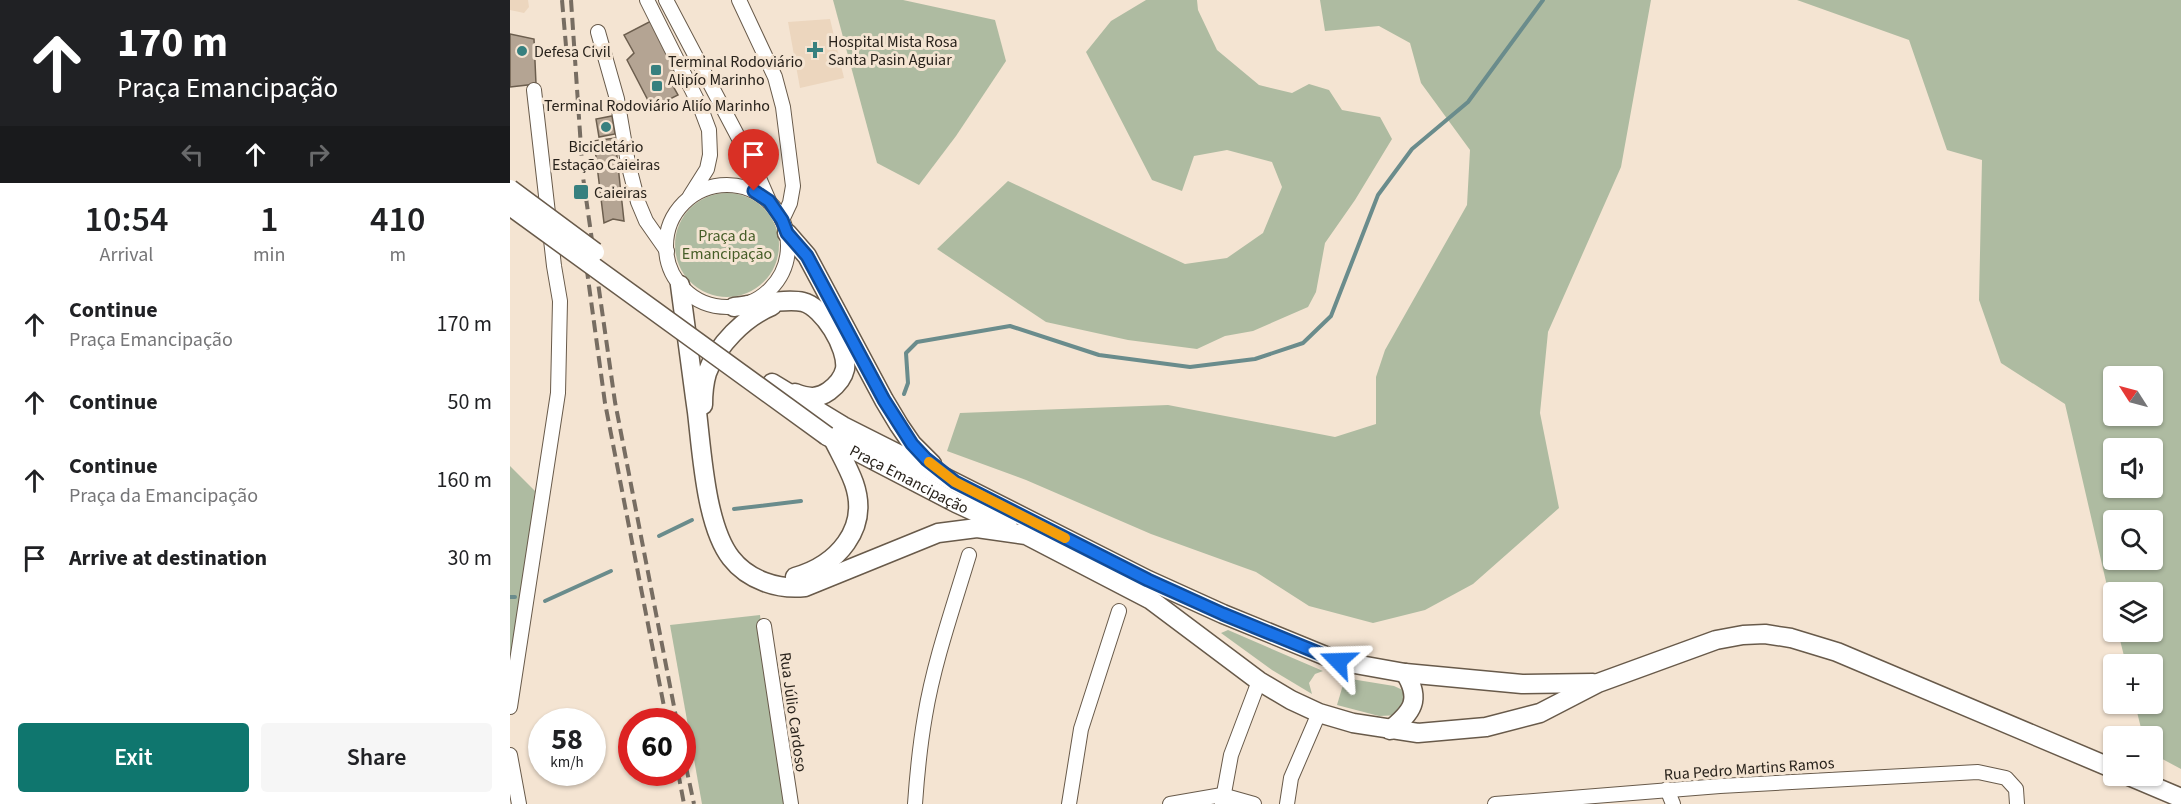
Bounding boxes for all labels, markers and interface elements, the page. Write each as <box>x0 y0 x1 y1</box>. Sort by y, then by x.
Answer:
text: 170 m <box>117 13 228 73</box>
icon: ahead <box>18 24 96 102</box>
place label: Hospital Mista Rosa Santa Pasin Aguiar <box>828 31 958 71</box>
place label: Defesa Civil <box>534 41 611 63</box>
marker: Hospital Mista Rosa Santa Pasin Aguiar <box>806 41 824 59</box>
marker: Defesa Civil <box>515 44 529 58</box>
place label: Terminal Rodoviário Alipío Marinho <box>668 51 803 91</box>
marker: Terminal Rodoviário Alipío Marinho <box>649 63 663 77</box>
text: Praça Emancipação <box>117 69 338 108</box>
marker: Terminal Rodoviário Aliío Marinho <box>650 79 664 93</box>
place label: Terminal Rodoviário Aliío Marinho <box>544 95 770 117</box>
marker: Bicicletário Estação Caieiras <box>599 120 613 134</box>
pin <box>728 129 779 191</box>
place label: Bicicletário Estação Caieiras <box>552 136 660 176</box>
icon: left <box>176 138 209 171</box>
icon: ahead <box>239 138 272 171</box>
icon: right <box>302 138 335 171</box>
icon: arrive <box>737 138 770 171</box>
place label: Caieiras <box>594 182 647 204</box>
marker: Caieiras <box>572 183 590 201</box>
text: 10:54 <box>85 194 168 245</box>
text: 1 <box>260 194 278 245</box>
text: 410 <box>370 194 425 245</box>
park label: Praça da Emancipação <box>682 225 772 265</box>
text: Arrival <box>100 241 153 269</box>
text: min <box>253 241 285 269</box>
text: m <box>389 241 406 269</box>
text: Continue <box>69 294 158 326</box>
icon: ahead <box>18 308 51 341</box>
text: 170 m <box>437 308 492 340</box>
text: Praça Emancipação <box>69 326 233 354</box>
north arrow <box>2103 366 2163 426</box>
map controls <box>2103 366 2163 786</box>
icon: ahead <box>18 386 51 419</box>
text: Continue <box>69 386 158 418</box>
text: 50 m <box>447 386 492 418</box>
button: sound <box>2103 438 2163 498</box>
street label: Praça Emancipação <box>846 440 972 519</box>
text: Continue <box>69 450 158 482</box>
icon: ahead <box>18 464 51 497</box>
text: 160 m <box>437 464 492 496</box>
text: Praça da Emancipação <box>69 482 258 510</box>
button: search <box>2103 510 2163 570</box>
icon: arrive <box>18 542 51 575</box>
text: Arrive at destination <box>69 542 267 574</box>
text: 30 m <box>447 542 492 574</box>
button: layers <box>2103 582 2163 642</box>
position arrow <box>1306 629 1370 693</box>
street label: Rua Júlio Cardoso <box>774 651 812 773</box>
button: + <box>2103 654 2163 714</box>
speed limit sign: 60 <box>618 708 696 786</box>
text: 58 <box>551 718 583 761</box>
button: Exit <box>18 723 249 792</box>
button: Share <box>261 723 492 792</box>
button: − <box>2103 726 2163 786</box>
text: km/h <box>550 752 584 773</box>
street label: Rua Pedro Martins Ramos <box>1663 752 1835 786</box>

